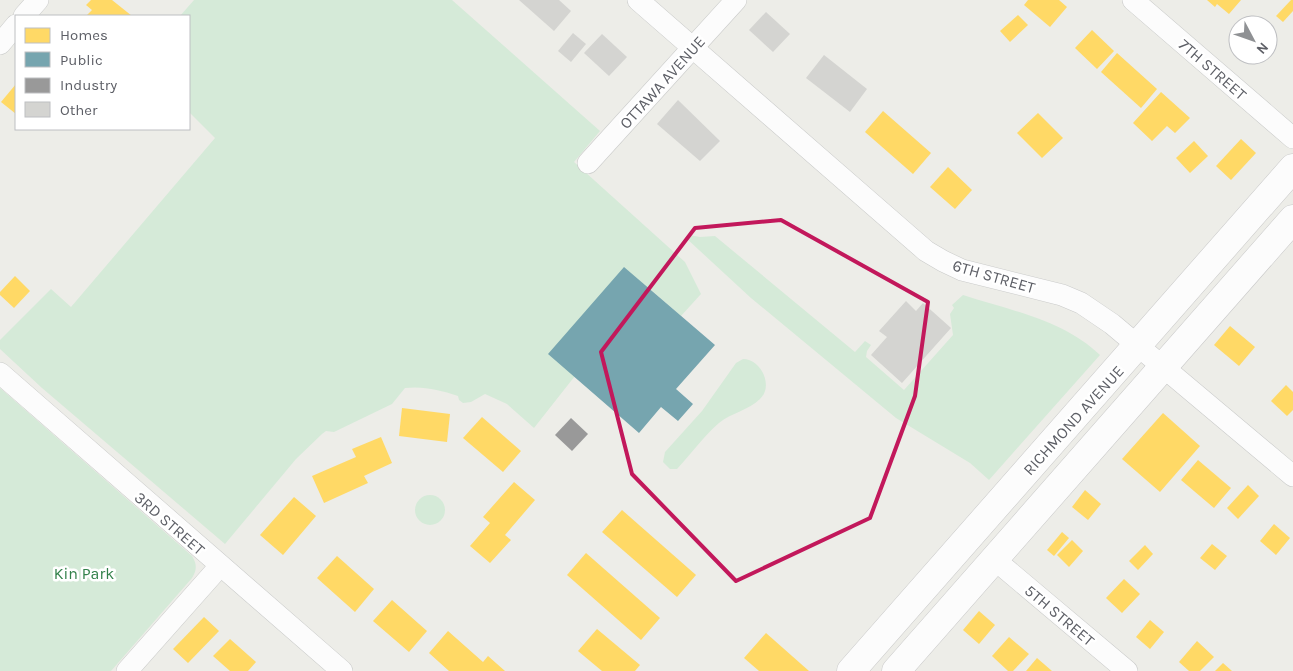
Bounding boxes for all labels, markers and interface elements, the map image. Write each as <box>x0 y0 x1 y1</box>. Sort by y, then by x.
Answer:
legend <box>15 15 190 130</box>
north arrow <box>1228 15 1278 65</box>
text: Homes <box>60 26 108 44</box>
street label: OTTAWA AVENUE <box>616 32 709 133</box>
street label: 7TH STREET <box>1175 35 1250 104</box>
text: N <box>1253 39 1272 58</box>
text: Public <box>60 51 103 69</box>
text: Industry <box>60 76 117 94</box>
text: Other <box>60 101 98 119</box>
street label: 6TH STREET <box>950 256 1037 297</box>
street label: RICHMOND AVENUE <box>1019 362 1128 479</box>
street label: 3RD STREET <box>131 488 209 559</box>
park label: Kin Park <box>54 564 114 583</box>
street label: 5TH STREET <box>1021 581 1098 650</box>

